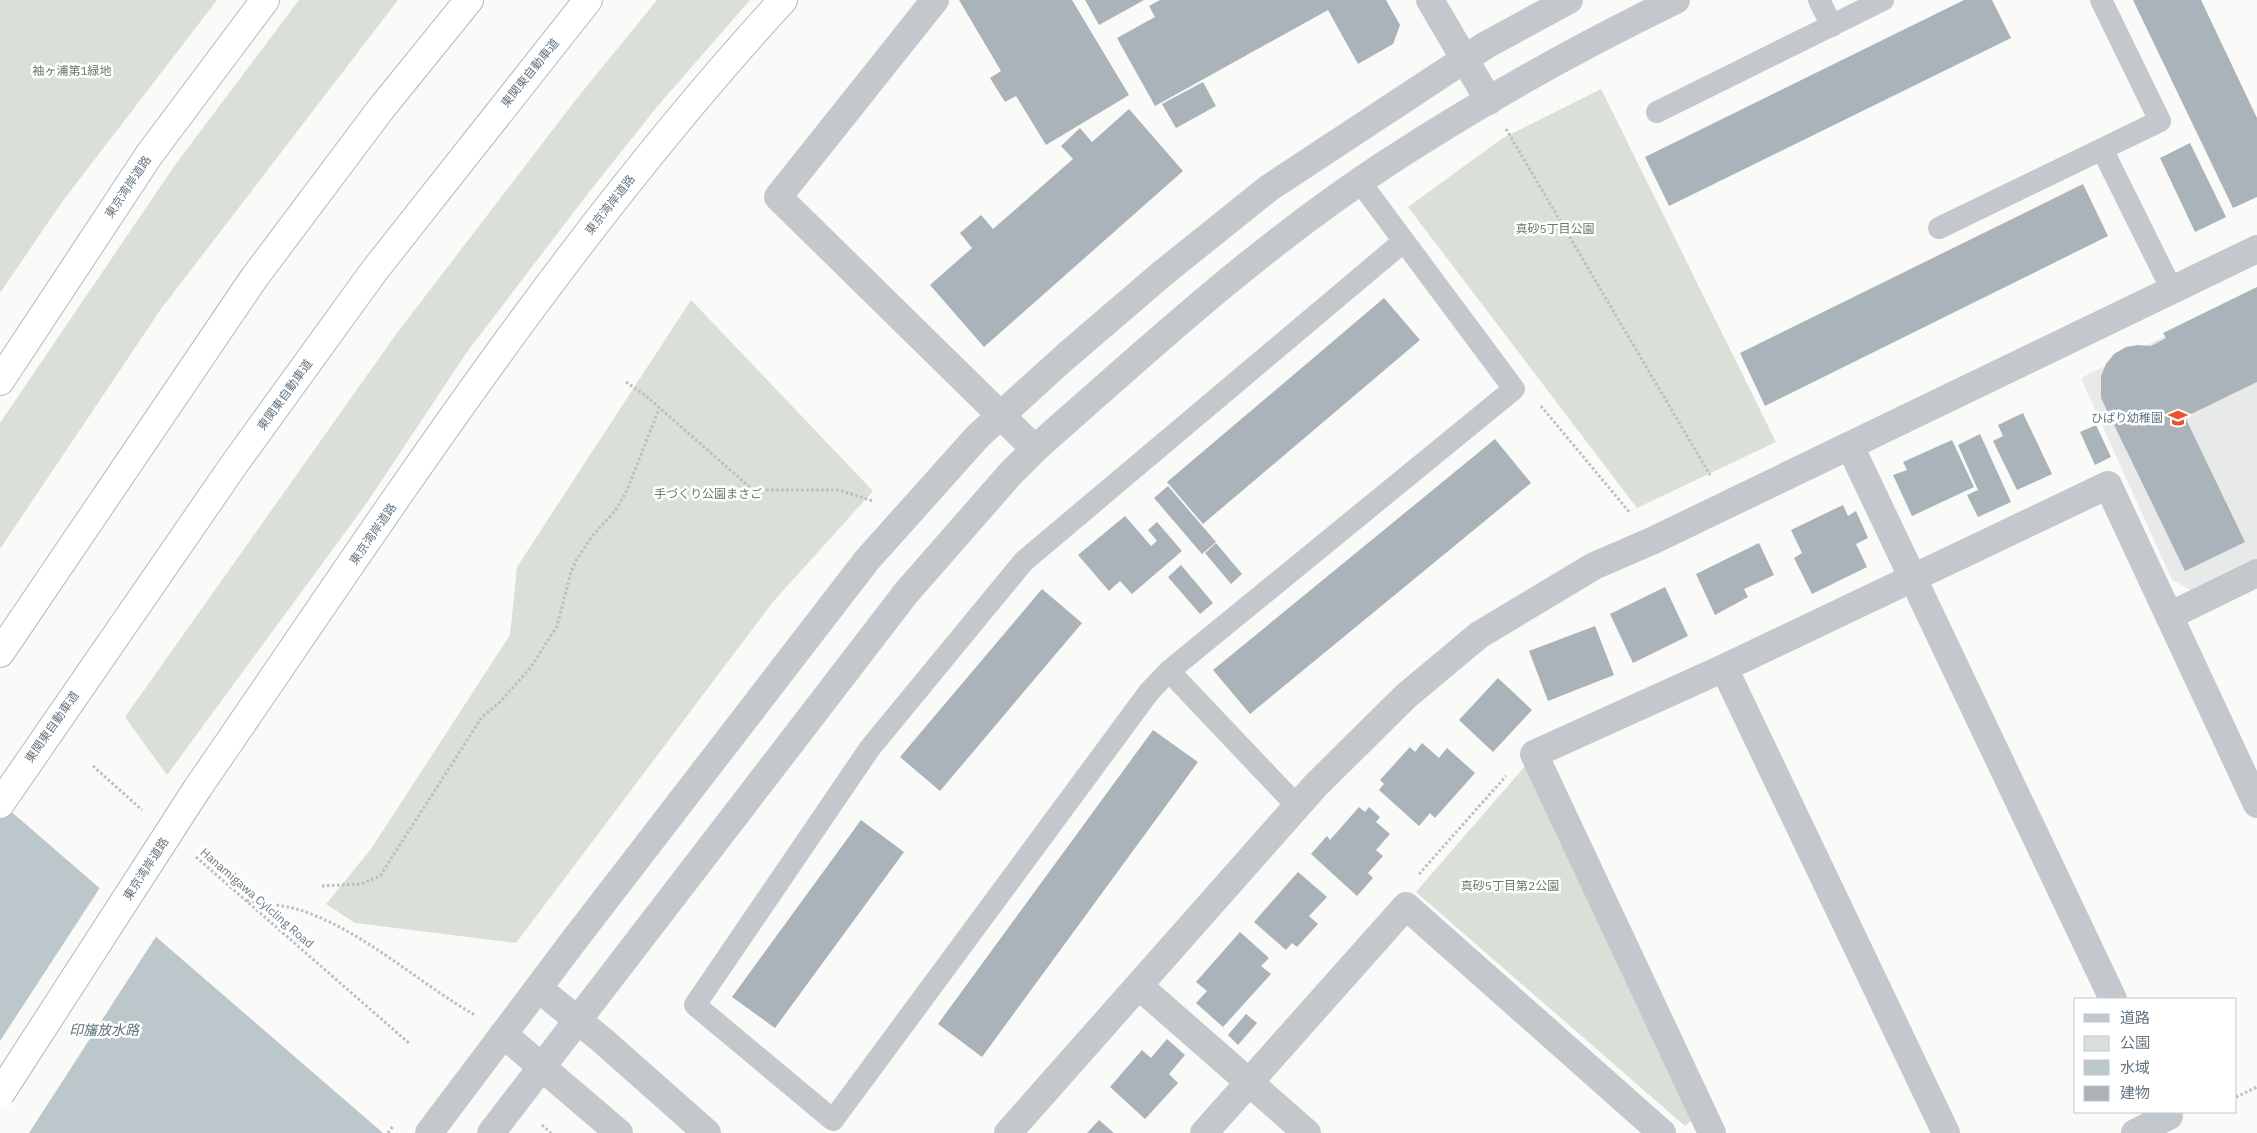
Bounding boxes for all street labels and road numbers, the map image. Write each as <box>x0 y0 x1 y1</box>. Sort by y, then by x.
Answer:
street label: 東関東自動車道 <box>497 35 562 110</box>
street label: 東京湾岸道路 <box>101 153 154 221</box>
street label: 東京湾岸道路 <box>582 172 638 238</box>
street label: 東関東自動車道 <box>254 356 315 433</box>
street label: 東京湾岸道路 <box>346 500 399 568</box>
street label: 東関東自動車道 <box>21 688 82 765</box>
street label: 東京湾岸道路 <box>120 834 171 903</box>
street label: Hanamigawa Cylcling Road <box>198 844 317 951</box>

